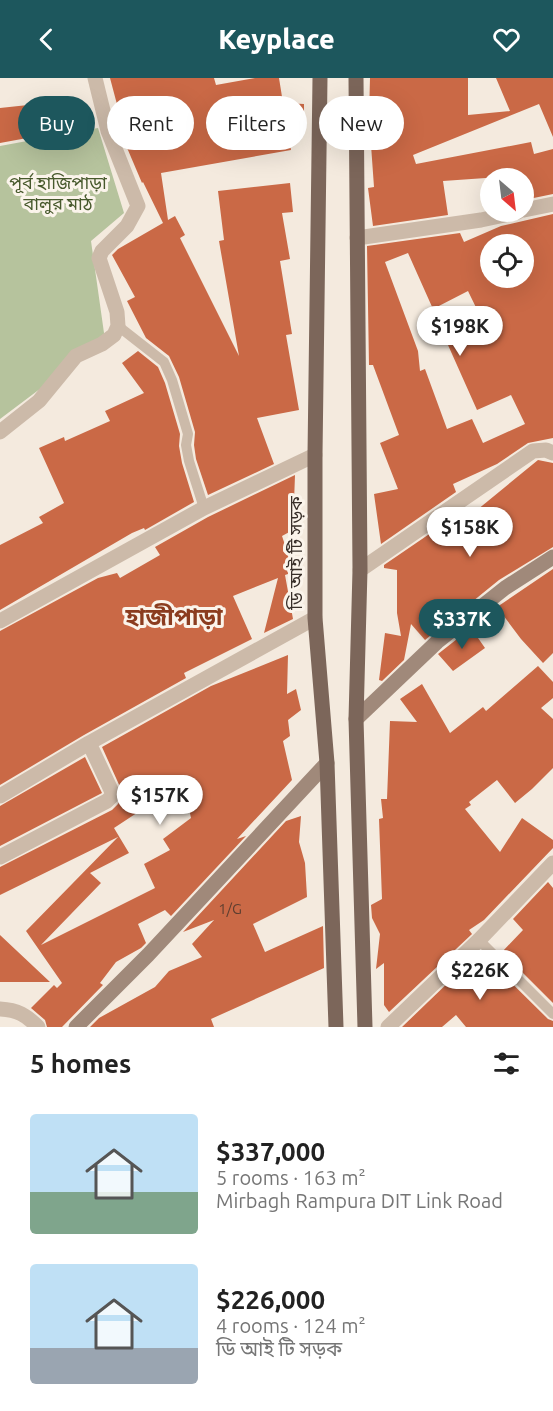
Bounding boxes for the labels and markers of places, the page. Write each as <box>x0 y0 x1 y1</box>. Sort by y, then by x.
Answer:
pin: $198K <box>418 306 502 357</box>
pin: $158K <box>428 507 512 558</box>
pin: $337K <box>420 599 504 650</box>
pin: $157K <box>118 775 202 826</box>
pin: $226K <box>438 950 522 1001</box>

